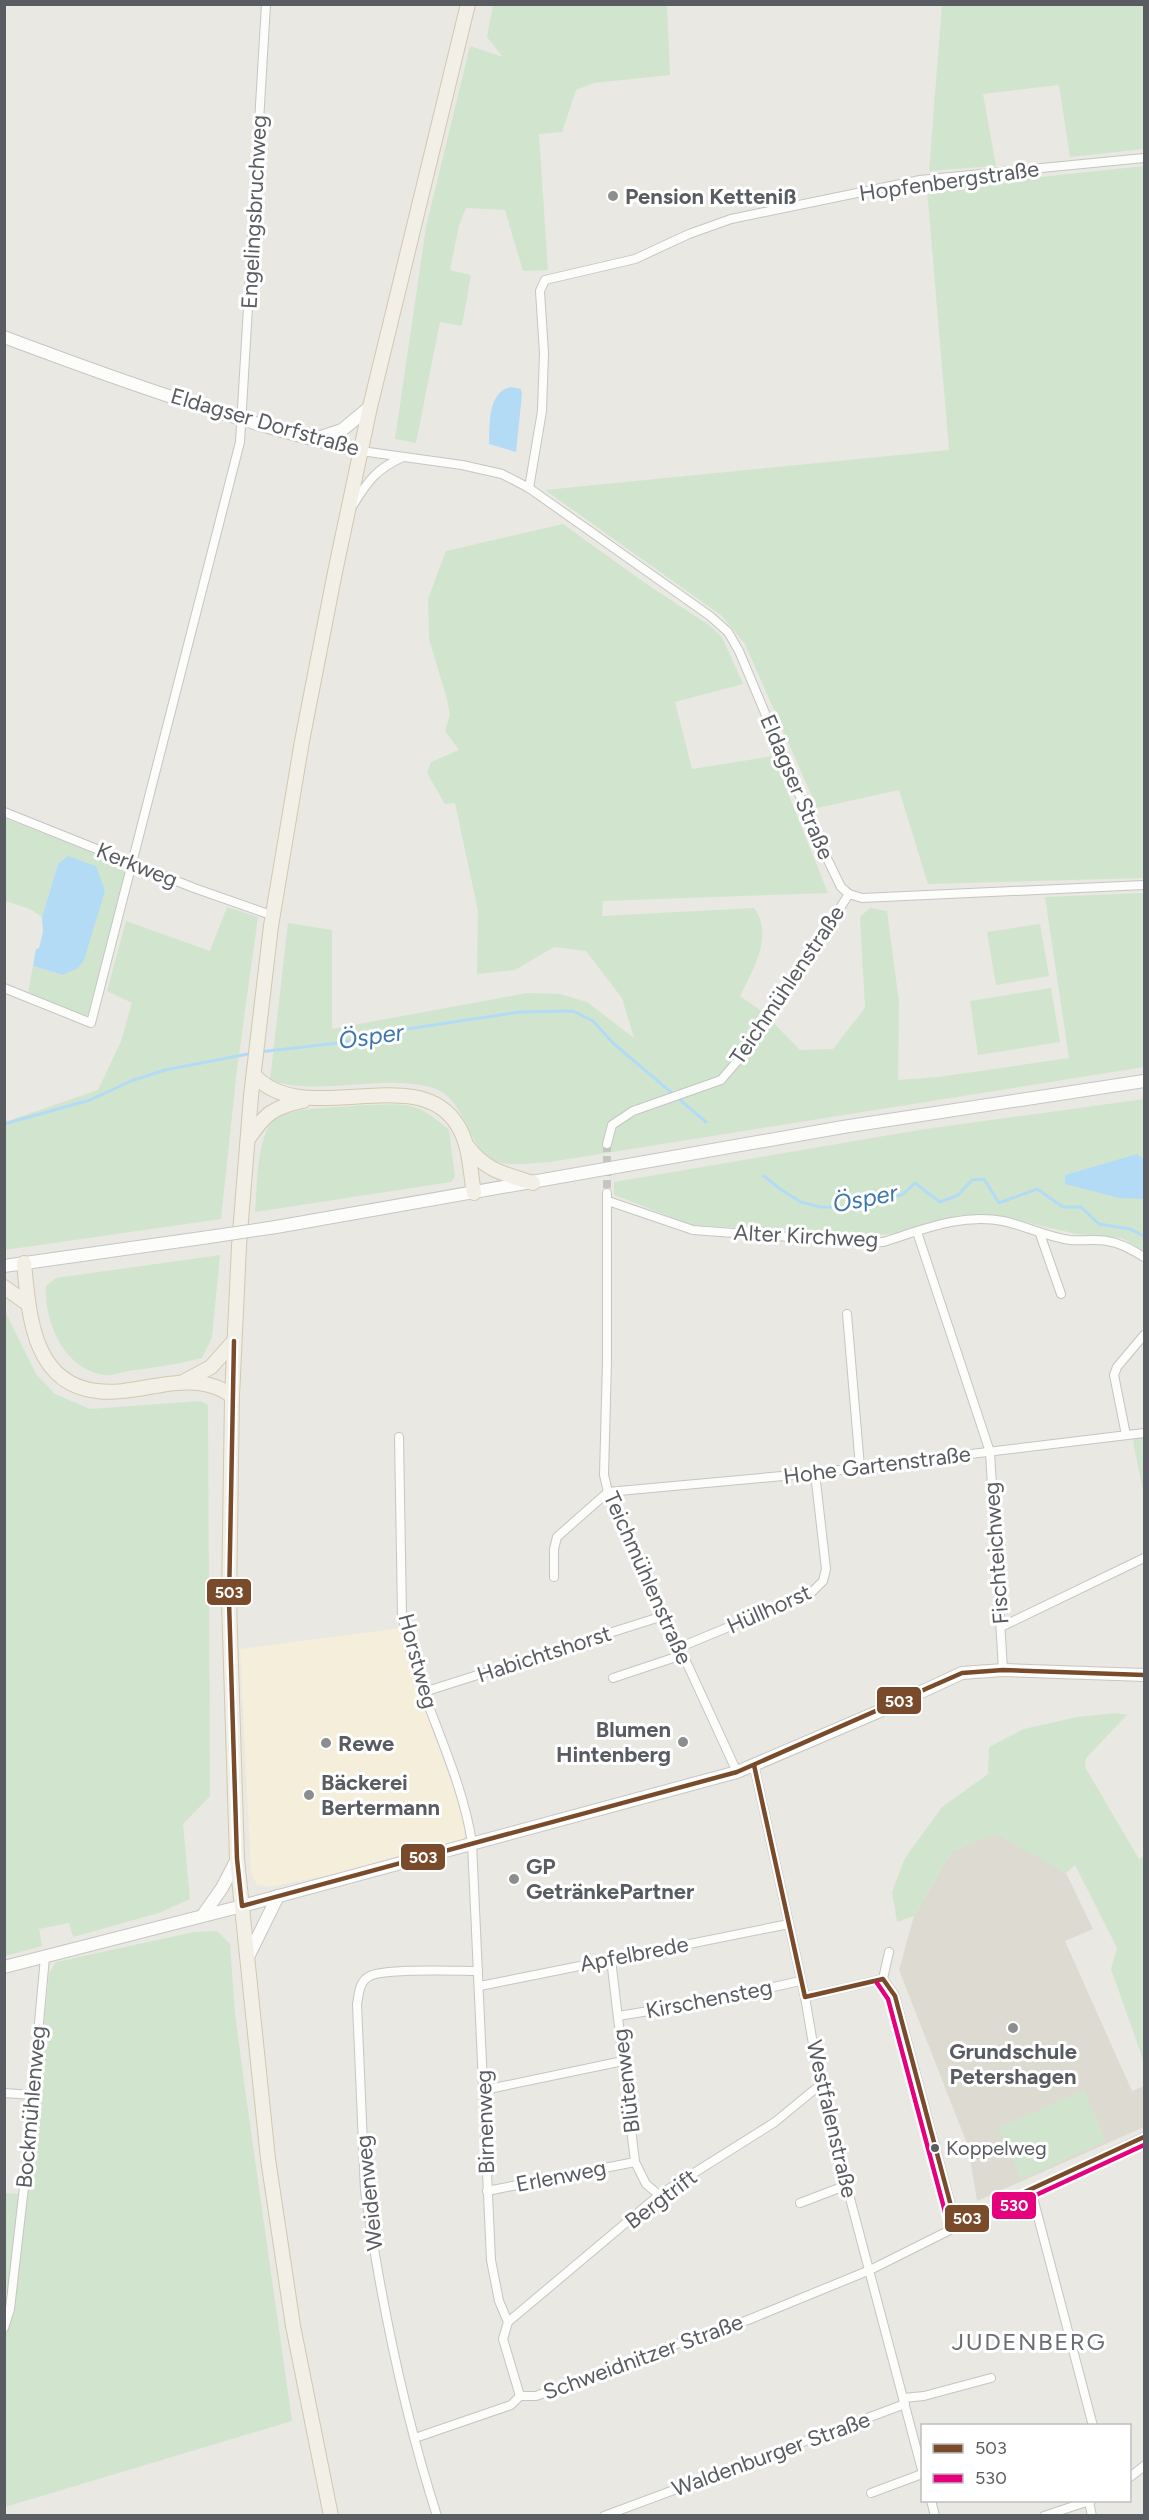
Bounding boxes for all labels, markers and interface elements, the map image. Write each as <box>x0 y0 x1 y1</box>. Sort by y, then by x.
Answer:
street label: Engelingsbruchweg <box>235 114 273 310</box>
street label: Hopfenbergstraße <box>857 155 1041 207</box>
place label: Pension Ketteniß <box>625 183 796 210</box>
marker: Pension Ketteniß <box>606 189 620 203</box>
street label: Eldagser Dorfstraße <box>167 382 363 462</box>
street label: Eldagser Straße <box>754 710 840 864</box>
street label: Kerkweg <box>92 837 182 893</box>
street label: Teichmühlenstraße <box>724 900 850 1070</box>
water label: Ösper <box>337 1017 406 1055</box>
water label: Ösper <box>830 1177 901 1218</box>
street label: Alter Kirchweg <box>733 1219 879 1253</box>
street label: Hohe Gartenstraße <box>782 1440 972 1490</box>
street label: Fischteichweg <box>978 1481 1014 1625</box>
street label: Teichmühlenstraße <box>598 1487 698 1669</box>
line badge: 503 <box>206 1578 252 1606</box>
street label: Hüllhorst <box>723 1578 815 1640</box>
text: 503 <box>215 1583 243 1602</box>
street label: Horstweg <box>392 1611 444 1711</box>
street label: Habichtshorst <box>473 1620 615 1688</box>
line badge: 503 <box>876 1686 922 1715</box>
text: 503 <box>885 1692 913 1711</box>
place label: Blumen Hintenberg <box>556 1716 671 1768</box>
place label: Rewe <box>338 1730 394 1757</box>
marker: Blumen Hintenberg <box>676 1735 690 1749</box>
marker: Rewe <box>319 1736 333 1750</box>
place label: Bäckerei Bertermann <box>321 1769 440 1821</box>
marker: Bäckerei Bertermann <box>302 1788 316 1802</box>
line badge: 503 <box>400 1843 446 1871</box>
text: 503 <box>409 1848 437 1867</box>
place label: GP GetränkePartner <box>526 1853 695 1905</box>
marker: GP GetränkePartner <box>507 1872 521 1886</box>
street label: Apfelbrede <box>577 1930 691 1978</box>
street label: Kirschensteg <box>644 1974 774 2024</box>
marker: Grundschule Petershagen <box>1006 2021 1020 2035</box>
street label: Bockmühlenweg <box>10 2025 52 2189</box>
street label: Blütenweg <box>606 2027 646 2135</box>
street label: Westfalenstraße <box>801 2038 863 2200</box>
place label: Grundschule Petershagen <box>949 2038 1077 2090</box>
street label: Birnenweg <box>470 2069 500 2175</box>
street label: Weidenweg <box>349 2134 389 2252</box>
place label: Koppelweg <box>946 2136 1047 2160</box>
marker: Koppelweg <box>929 2142 941 2154</box>
street label: Erlenweg <box>514 2154 608 2198</box>
street label: Bergtrift <box>620 2163 702 2235</box>
line badge: 530 <box>991 2191 1037 2220</box>
text: 530 <box>1000 2196 1028 2215</box>
line badge: 503 <box>944 2204 990 2233</box>
text: 503 <box>953 2209 981 2228</box>
street label: Schweidnitzer Straße <box>539 2308 747 2406</box>
district label: JUDENBERG <box>952 2327 1106 2356</box>
street label: Waldenburger Straße <box>668 2406 874 2502</box>
legend <box>921 2424 1131 2502</box>
text: 503 <box>975 2437 1007 2459</box>
text: 530 <box>975 2467 1007 2489</box>

